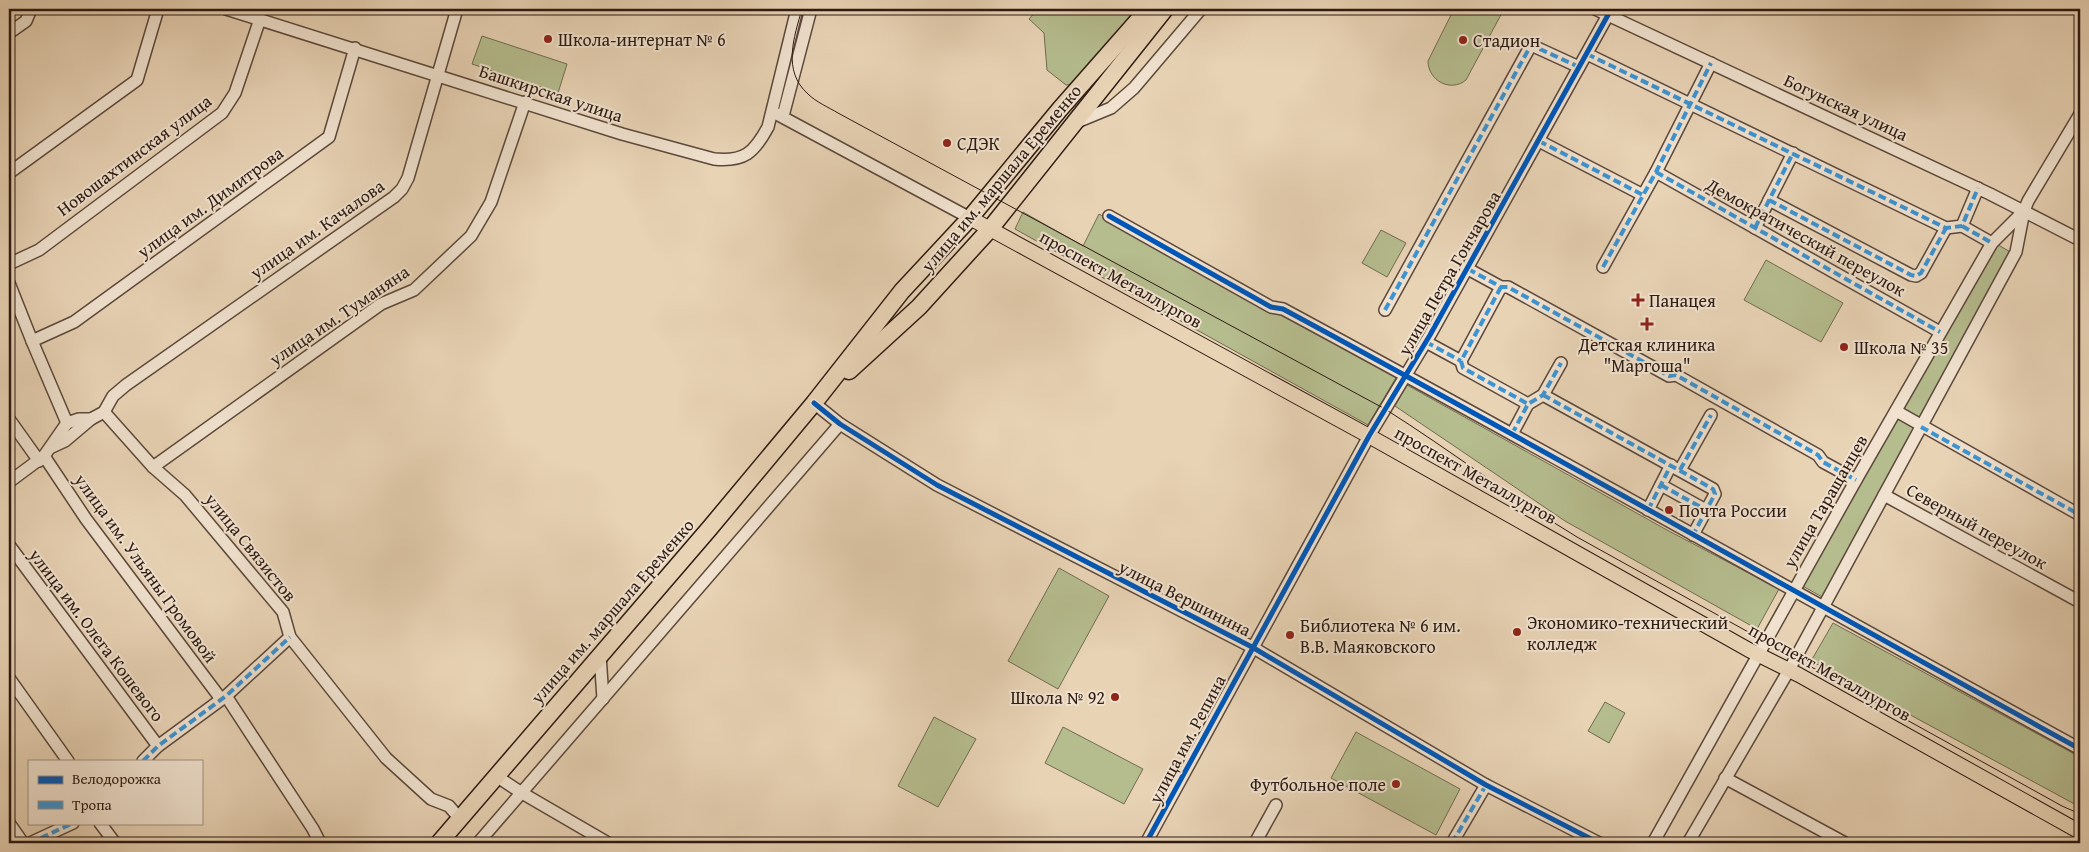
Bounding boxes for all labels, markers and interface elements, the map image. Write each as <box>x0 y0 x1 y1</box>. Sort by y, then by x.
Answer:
place label: Школа-интернат № 6 <box>558 26 726 53</box>
place label: Стадион <box>1473 27 1540 54</box>
marker: Школа-интернат № 6 <box>542 33 554 45</box>
marker: Стадион <box>1457 34 1469 46</box>
street label: Башкирская улица <box>476 57 627 129</box>
street label: Богунская улица <box>1779 66 1913 148</box>
street label: улица им. маршала Еременко <box>914 78 1088 279</box>
street label: Новошахтинская улица <box>51 87 218 222</box>
place label: СДЭК <box>957 130 1000 157</box>
marker: СДЭК <box>941 137 953 149</box>
street label: улица им. Димитрова <box>130 139 289 265</box>
street label: Демократический переулок <box>1700 170 1911 303</box>
street label: улица им. Качалова <box>243 172 390 286</box>
street label: улица Петра Гончарова <box>1390 185 1507 361</box>
street label: проспект Металлургов <box>1035 223 1207 335</box>
street label: улица им. Туманяна <box>263 258 415 373</box>
place label: Панацея <box>1649 287 1716 314</box>
marker: Панацея <box>1631 293 1645 307</box>
marker: Детская клиника "Маргоша" <box>1640 317 1654 331</box>
place label: Детская клиника "Маргоша" <box>1578 331 1716 379</box>
place label: Школа № 35 <box>1854 334 1948 361</box>
marker: Школа № 35 <box>1838 341 1850 353</box>
street label: проспект Металлургов <box>1390 419 1562 531</box>
street label: улица Таращанцев <box>1775 429 1874 574</box>
street label: улица им. Ульяны Громовой <box>67 467 224 669</box>
street label: Северный переулок <box>1902 476 2053 576</box>
street label: улица Связистов <box>198 486 304 607</box>
place label: Почта России <box>1679 497 1787 524</box>
marker: Почта России <box>1663 504 1675 516</box>
street label: улица им. маршала Еременко <box>523 512 700 710</box>
street label: улица им. Олега Кошевого <box>22 542 171 727</box>
street label: улица Вершинина <box>1113 553 1256 643</box>
place label: Экономико-технический колледж <box>1527 609 1729 657</box>
place label: Библиотека № 6 им. В.В. Маяковского <box>1300 612 1461 660</box>
street label: проспект Металлургов <box>1744 616 1916 728</box>
marker: Экономико-технический колледж <box>1511 626 1523 638</box>
marker: Библиотека № 6 им. В.В. Маяковского <box>1284 629 1296 641</box>
street label: улица им. Репина <box>1141 669 1233 809</box>
place label: Школа № 92 <box>1011 684 1105 711</box>
marker: Школа № 92 <box>1109 691 1121 703</box>
legend <box>28 760 202 824</box>
text: Велодорожка <box>72 768 162 789</box>
place label: Футбольное поле <box>1250 771 1386 798</box>
marker: Футбольное поле <box>1390 778 1402 790</box>
text: Тропа <box>72 794 113 815</box>

